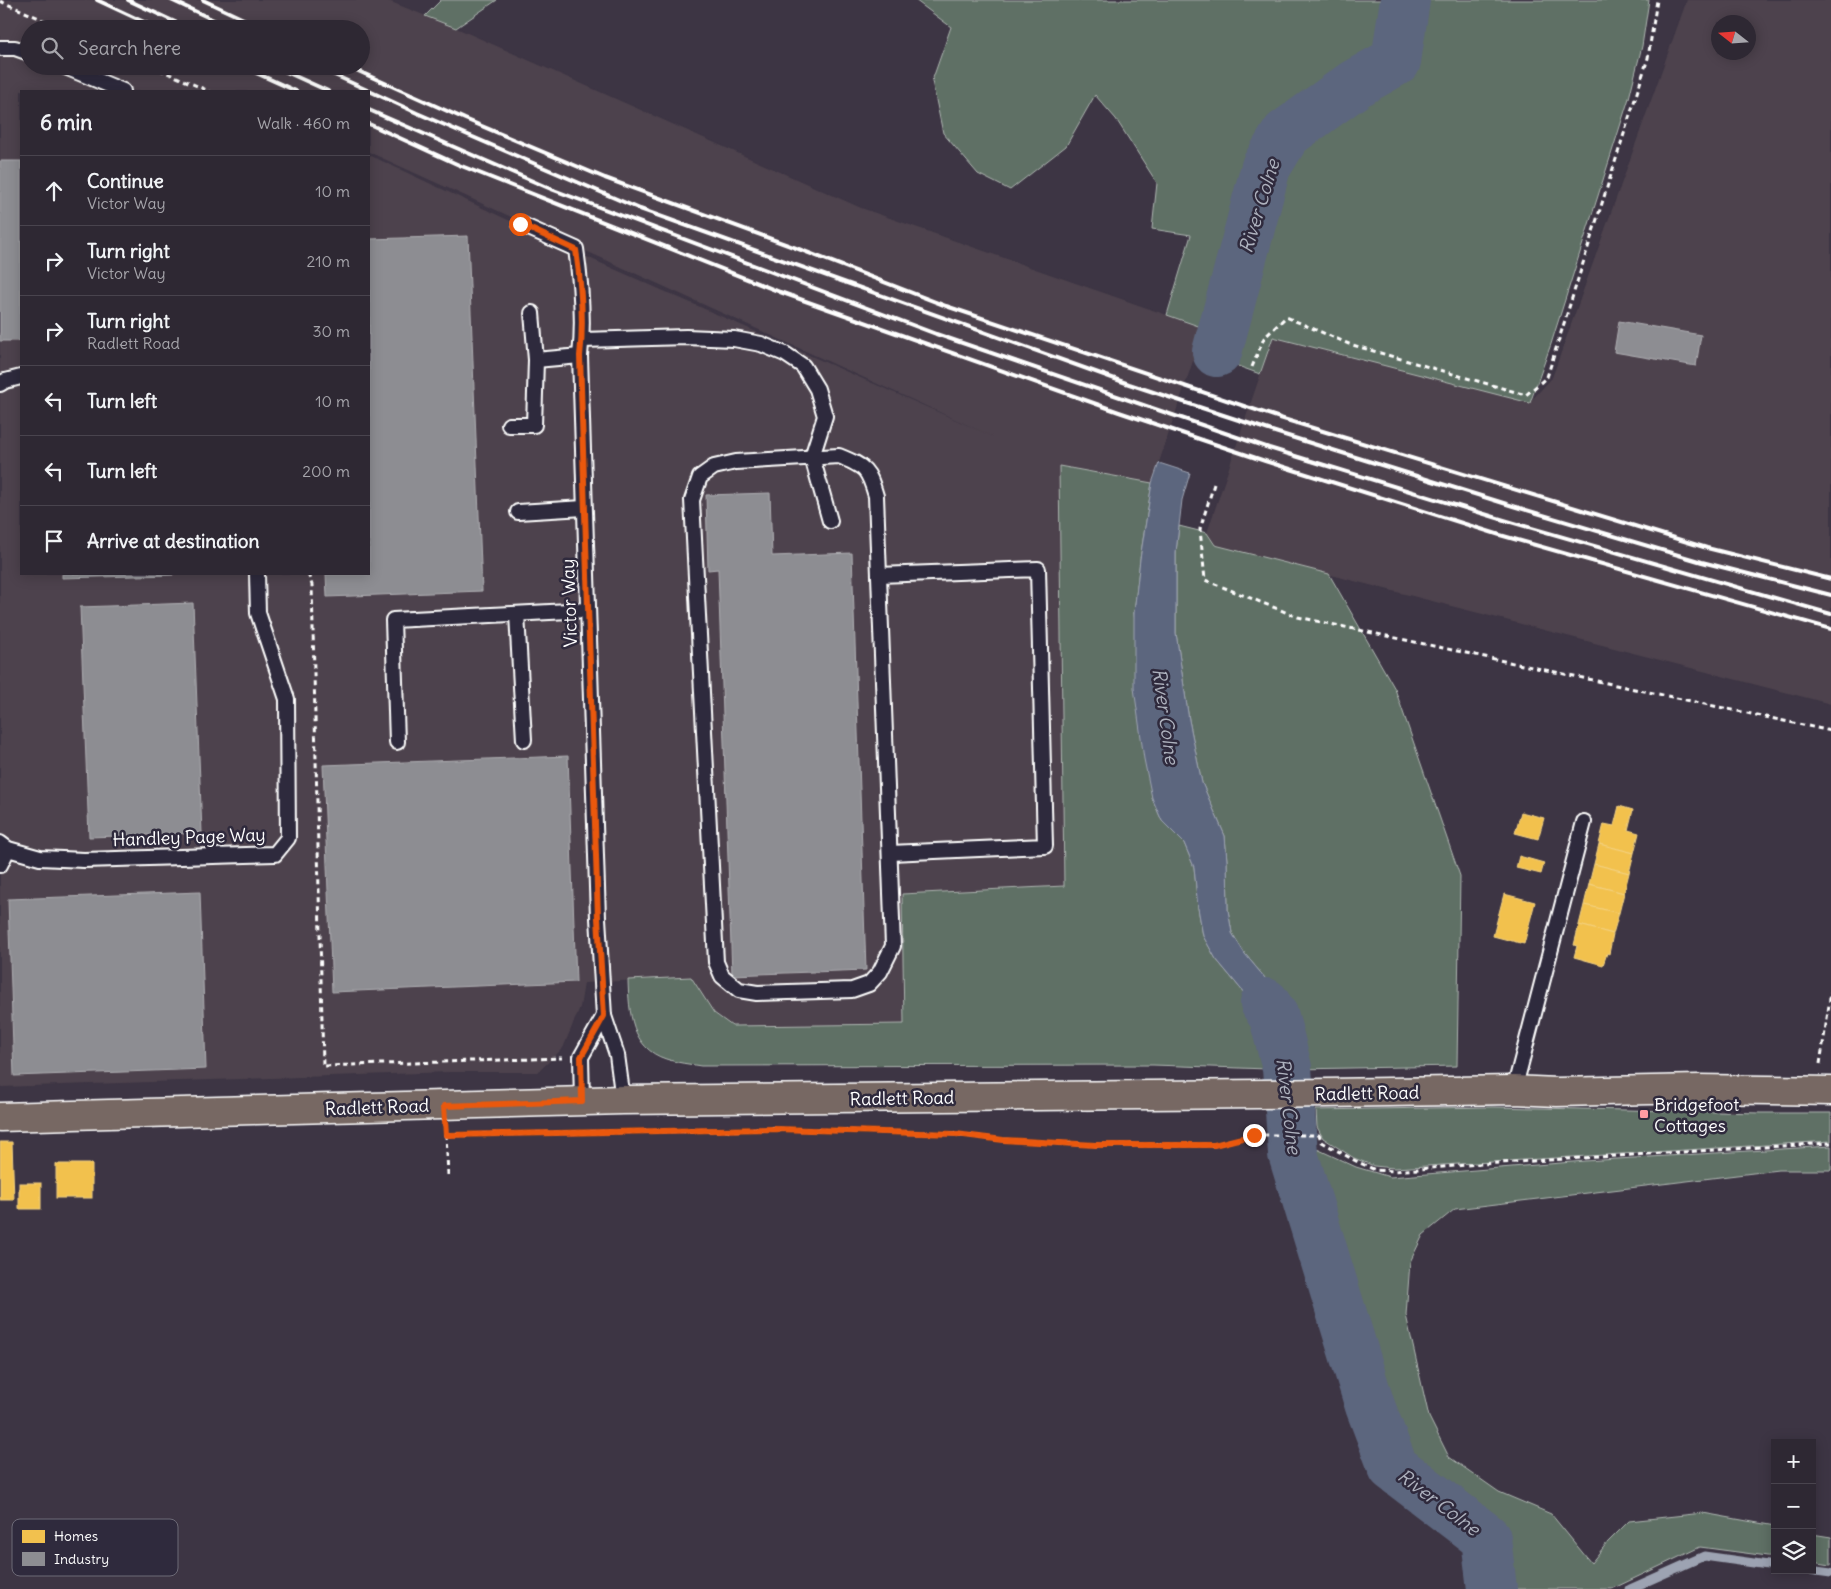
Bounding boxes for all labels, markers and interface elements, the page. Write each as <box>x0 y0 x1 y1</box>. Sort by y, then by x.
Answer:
north arrow <box>1711 15 1756 60</box>
search box <box>20 20 370 75</box>
icon: search <box>38 34 66 62</box>
text: Search here <box>78 36 181 60</box>
text: 6 min <box>40 109 92 136</box>
text: Walk · 460 m <box>257 113 350 133</box>
water label: River Colne <box>1233 155 1285 256</box>
text: Continue <box>87 169 164 193</box>
icon: ahead <box>40 177 68 205</box>
text: 10 m <box>315 181 350 201</box>
text: Victor Way <box>87 193 166 213</box>
route start <box>509 213 532 236</box>
text: Turn right <box>87 239 170 263</box>
icon: right <box>40 247 68 275</box>
text: 210 m <box>307 251 350 271</box>
text: Victor Way <box>87 263 166 283</box>
text: Turn right <box>87 309 170 333</box>
icon: right <box>40 317 68 345</box>
text: 30 m <box>313 321 350 341</box>
text: Radlett Road <box>87 333 180 353</box>
icon: left <box>40 387 68 415</box>
text: Turn left <box>87 389 157 413</box>
text: 10 m <box>315 391 350 411</box>
icon: left <box>40 457 68 485</box>
text: Turn left <box>87 459 157 483</box>
text: 200 m <box>302 461 350 481</box>
icon: arrive <box>40 527 68 555</box>
text: Arrive at destination <box>87 529 260 553</box>
street label: Victor Way <box>556 558 582 648</box>
water label: River Colne <box>1147 667 1185 767</box>
street label: Handley Page Way <box>112 823 266 851</box>
water label: River Colne <box>1271 1057 1307 1157</box>
street label: Radlett Road <box>1315 1081 1420 1105</box>
street label: Radlett Road <box>850 1086 955 1110</box>
place label: Bridgefoot Cottages <box>1654 1093 1739 1137</box>
street label: Radlett Road <box>324 1094 430 1120</box>
marker: Bridgefoot Cottages <box>1638 1108 1650 1120</box>
route end <box>1243 1124 1266 1147</box>
map controls <box>1771 1439 1816 1574</box>
button: + <box>1771 1439 1816 1484</box>
water label: River Colne <box>1393 1463 1486 1542</box>
button: − <box>1771 1484 1816 1529</box>
legend <box>12 1519 178 1576</box>
text: Homes <box>54 1527 98 1545</box>
button: layers <box>1771 1529 1816 1574</box>
text: Industry <box>54 1550 109 1568</box>

